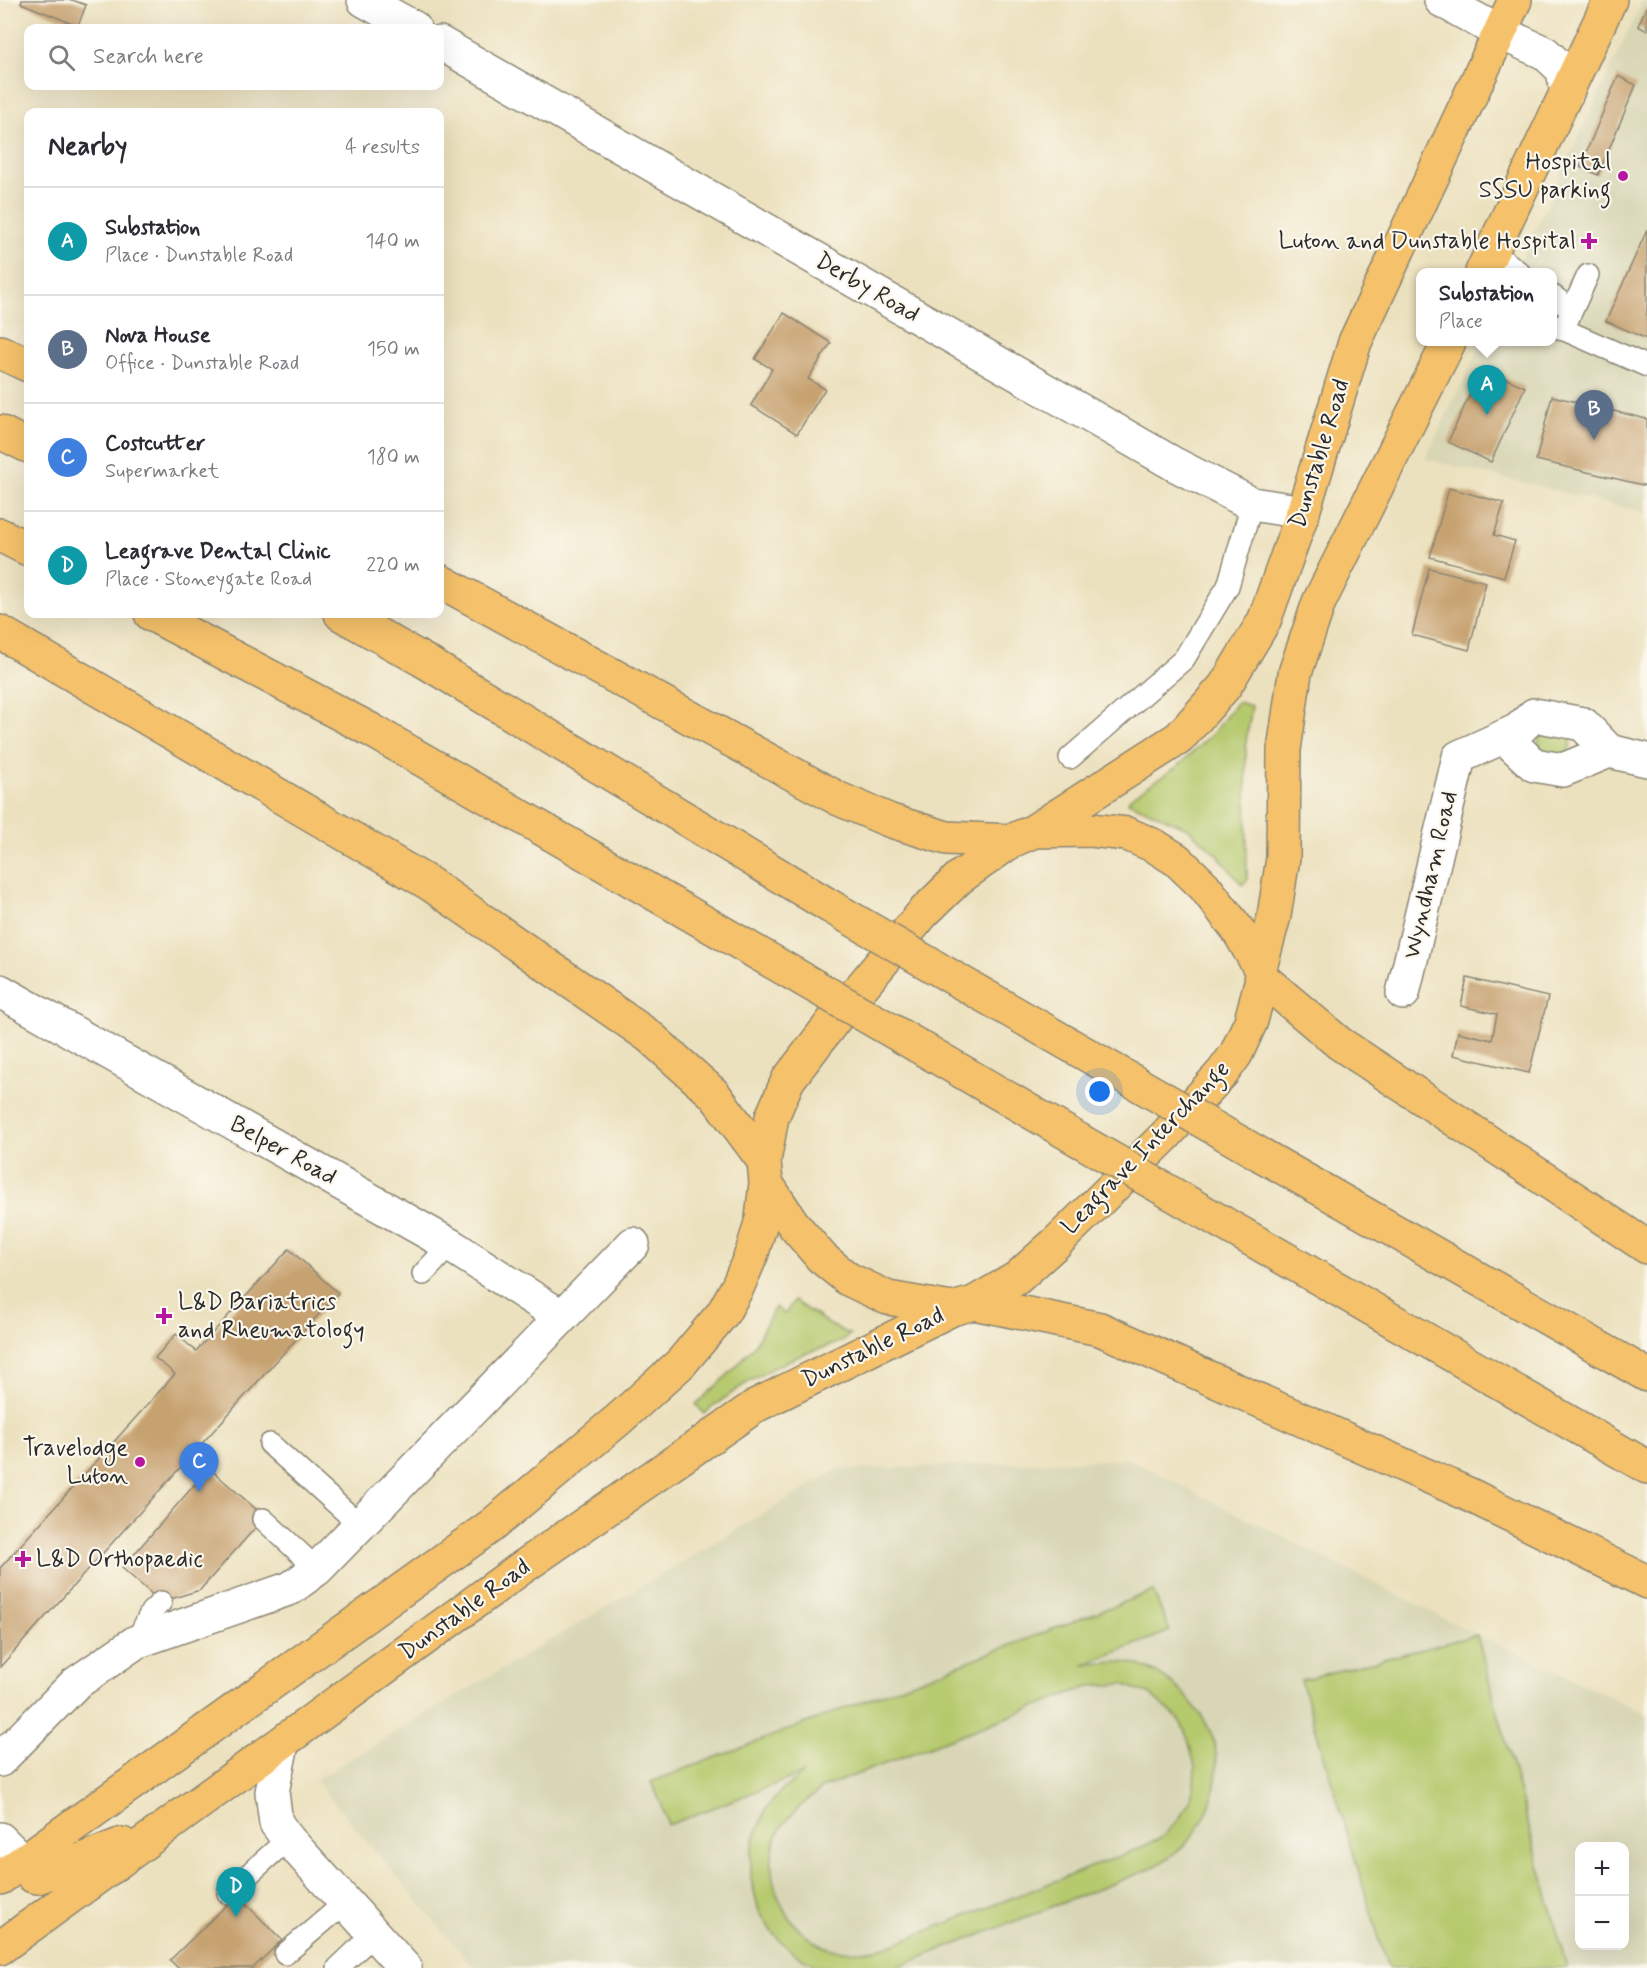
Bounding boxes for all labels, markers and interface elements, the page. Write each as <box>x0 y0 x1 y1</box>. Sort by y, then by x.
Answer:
search box <box>24 24 444 90</box>
icon: search <box>45 41 78 74</box>
text: Search here <box>93 43 204 71</box>
text: Nearby <box>48 130 127 164</box>
text: 4 results <box>345 134 420 161</box>
place label: Hospital SSSU parking <box>1479 147 1611 209</box>
marker: Hospital SSSU parking <box>1616 169 1630 183</box>
text: Substation <box>105 214 200 242</box>
place label: Luton and Dunstable Hospital <box>1278 226 1576 257</box>
text: A <box>61 228 74 255</box>
text: 140 m <box>366 228 420 255</box>
marker: Luton and Dunstable Hospital <box>1580 232 1598 250</box>
text: Place · Dunstable Road <box>105 242 293 269</box>
street label: Derby Road <box>809 246 925 330</box>
popup <box>1416 268 1557 346</box>
text: Substation <box>1439 280 1534 308</box>
text: Place <box>1439 308 1483 335</box>
text: Nova House <box>105 322 211 350</box>
text: B <box>61 336 74 363</box>
text: 150 m <box>367 336 420 363</box>
text: Office · Dunstable Road <box>105 350 299 377</box>
pin: A <box>1468 366 1506 415</box>
street label: Dunstable Road <box>1283 376 1357 532</box>
pin: B <box>1574 390 1614 440</box>
text: Costcutter <box>105 430 206 458</box>
text: C <box>60 444 75 471</box>
text: 180 m <box>367 444 420 471</box>
text: Supermarket <box>105 458 219 485</box>
text: Leagrave Dental Clinic <box>105 538 331 566</box>
text: D <box>61 552 74 579</box>
text: 220 m <box>366 552 420 579</box>
text: Place · Stoneygate Road <box>105 566 312 593</box>
street label: Wyndham Road <box>1397 788 1465 962</box>
street label: Leagrave Interchange <box>1055 1054 1239 1244</box>
your location <box>1085 1077 1114 1106</box>
street label: Belper Road <box>224 1109 342 1193</box>
place label: L&D Bariatrics and Rheumatology <box>178 1287 365 1349</box>
street label: Dunstable Road <box>797 1300 949 1396</box>
marker: L&D Bariatrics and Rheumatology <box>155 1307 173 1325</box>
place label: Travelodge Luton <box>23 1433 128 1492</box>
pin: C <box>180 1442 218 1492</box>
marker: Travelodge Luton <box>133 1455 147 1469</box>
place label: L&D Orthopaedic <box>36 1544 203 1575</box>
marker: L&D Orthopaedic <box>14 1550 32 1568</box>
street label: Dunstable Road <box>393 1552 537 1668</box>
map controls <box>1575 1842 1629 1950</box>
button: + <box>1575 1842 1629 1896</box>
pin: D <box>216 1868 256 1917</box>
button: − <box>1575 1896 1629 1950</box>

